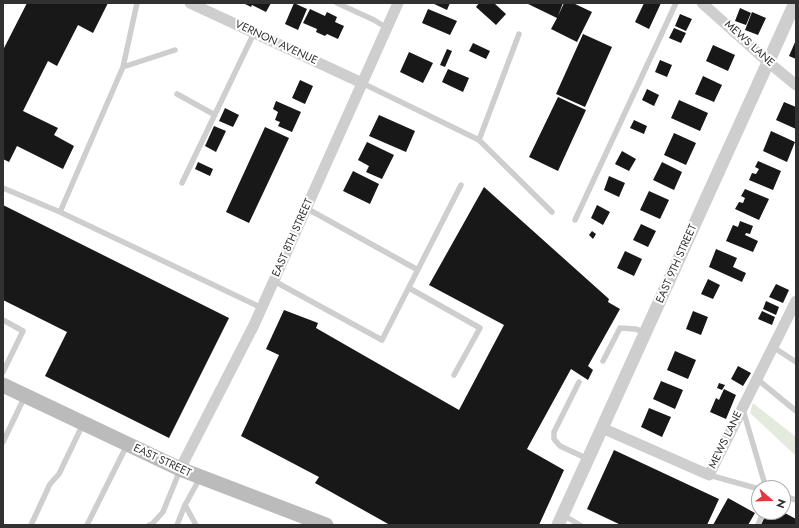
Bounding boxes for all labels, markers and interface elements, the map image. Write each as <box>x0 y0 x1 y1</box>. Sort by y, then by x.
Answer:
street label: VERNON AVENUE <box>233 18 319 68</box>
street label: MEWS LANE <box>721 18 777 70</box>
street label: EAST 8TH STREET <box>270 197 316 279</box>
street label: EAST 9TH STREET <box>654 223 700 305</box>
street label: MEWS LANE <box>706 409 746 471</box>
street label: EAST STREET <box>131 442 193 480</box>
north arrow <box>751 480 791 520</box>
text: N <box>772 497 790 511</box>

